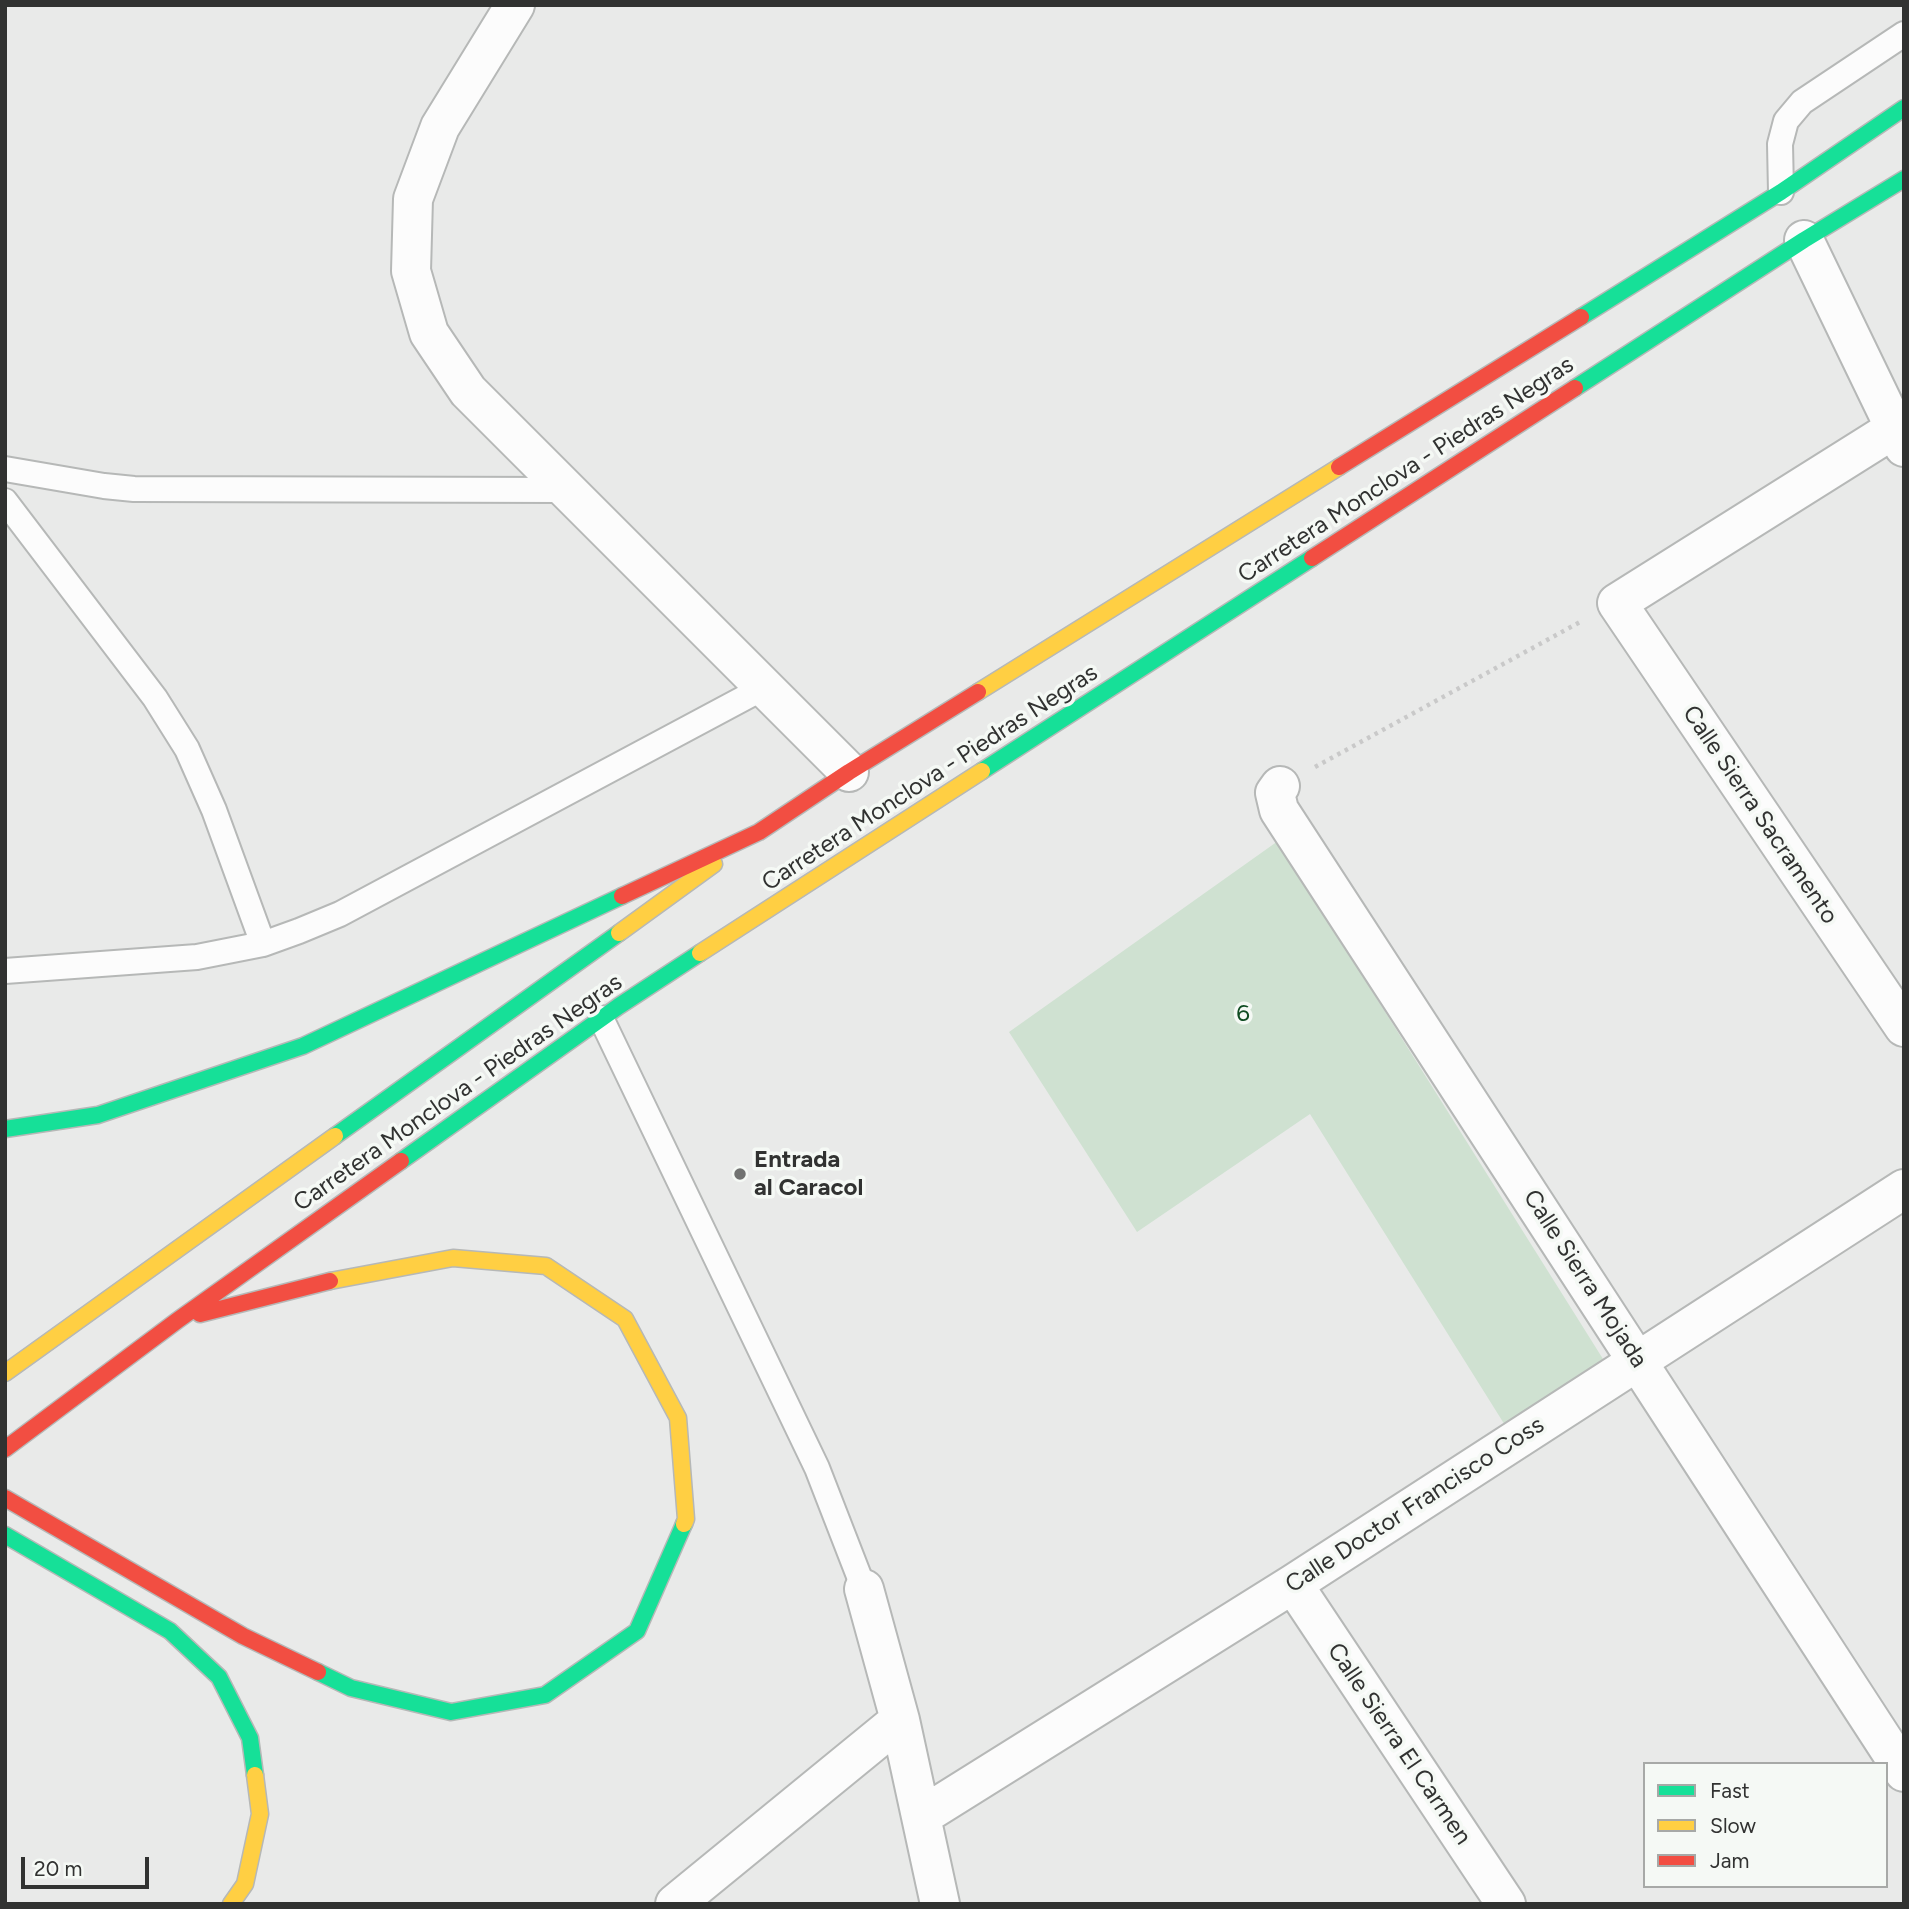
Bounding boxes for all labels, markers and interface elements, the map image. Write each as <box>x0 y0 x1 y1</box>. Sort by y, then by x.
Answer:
street label: Carretera Monclova - Piedras Negras <box>1233 351 1579 589</box>
street label: Carretera Monclova - Piedras Negras <box>757 659 1103 897</box>
street label: Calle Sierra Sacramento <box>1676 700 1844 930</box>
street label: Carretera Monclova - Piedras Negras <box>288 968 628 1218</box>
park label: 6 <box>1236 1000 1250 1028</box>
place label: Entrada al Caracol <box>754 1146 863 1202</box>
marker: Entrada al Caracol <box>732 1166 748 1182</box>
street label: Calle Sierra Mojada <box>1517 1185 1653 1373</box>
street label: Calle Doctor Francisco Coss <box>1280 1411 1550 1599</box>
street label: Calle Sierra El Carmen <box>1321 1638 1477 1850</box>
legend <box>1643 1762 1888 1888</box>
text: Fast <box>1710 1778 1750 1803</box>
text: Slow <box>1710 1813 1756 1838</box>
scale bar <box>24 1842 152 1886</box>
text: Jam <box>1710 1848 1749 1873</box>
text: 20 m <box>34 1856 82 1881</box>

